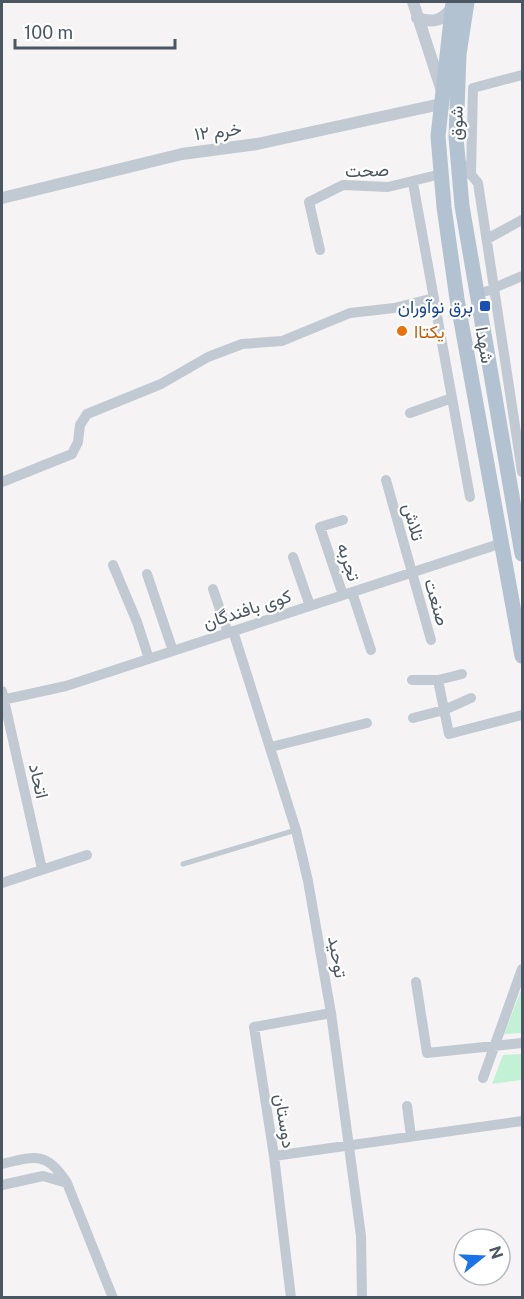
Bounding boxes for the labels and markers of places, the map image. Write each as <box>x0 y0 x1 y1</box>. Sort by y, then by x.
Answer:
place label: برق نوآوران <box>398 296 473 318</box>
marker: برق نوآوران <box>478 299 492 313</box>
place label: یکتاا <box>414 321 445 342</box>
marker: یکتاا <box>395 324 409 338</box>

